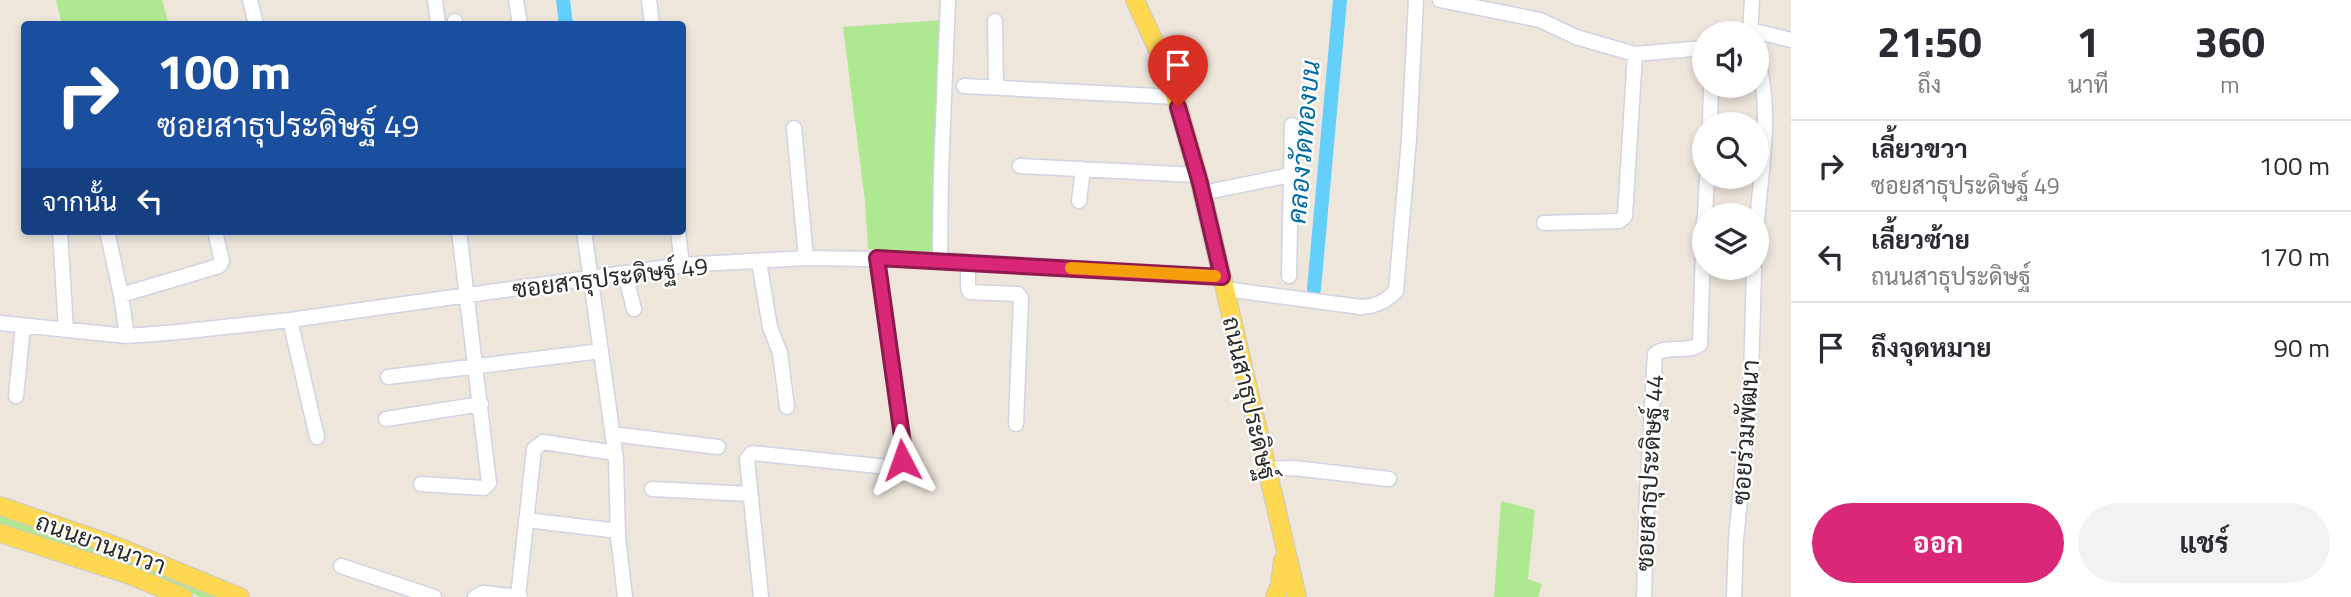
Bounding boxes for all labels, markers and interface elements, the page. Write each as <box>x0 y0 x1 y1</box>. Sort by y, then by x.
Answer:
text: 21:50 <box>1877 9 1982 73</box>
text: 1 <box>2076 9 2100 73</box>
text: 360 <box>2194 9 2265 73</box>
map controls <box>1692 21 1769 280</box>
button: sound <box>1692 21 1769 98</box>
text: 100 m <box>157 33 291 108</box>
pin <box>1148 35 1208 107</box>
icon: arrive <box>1159 46 1197 84</box>
icon: right <box>42 49 133 140</box>
water label: คลองวัดทองบน <box>1276 58 1330 225</box>
text: ถึง <box>1917 67 1941 102</box>
text: นาที <box>2068 67 2109 102</box>
text: m <box>2220 67 2239 102</box>
text: ซอยสาธุประดิษฐ์ 49 <box>157 101 420 149</box>
button: search <box>1692 112 1769 189</box>
text: เลี้ยวขวา <box>1871 129 1968 168</box>
text: 100 m <box>2259 146 2330 185</box>
icon: right <box>1812 147 1850 185</box>
text: ซอยสาธุประดิษฐ์ 49 <box>1871 168 2060 203</box>
text: จากนั้น <box>42 182 117 221</box>
icon: left <box>131 182 169 220</box>
button: layers <box>1692 203 1769 280</box>
text: เลี้ยวซ้าย <box>1871 220 1970 259</box>
text: 170 m <box>2259 237 2330 276</box>
icon: left <box>1812 238 1850 276</box>
street label: ซอยสาธุประดิษฐ์ 49 <box>510 247 710 307</box>
text: ถนนสาธุประดิษฐ์ <box>1871 259 2031 294</box>
street label: ถนนสาธุประดิษฐ์ <box>1214 313 1286 483</box>
text: ถึงจุดหมาย <box>1871 328 1992 367</box>
text: 90 m <box>2273 328 2330 367</box>
icon: arrive <box>1812 329 1850 367</box>
street label: ซอยร่วมพัฒนา <box>1722 358 1768 506</box>
street label: ซอยสาธุประดิษฐ์ 44 <box>1626 374 1672 572</box>
position arrow <box>865 423 939 497</box>
street label: ถนนยานนาวา <box>31 503 171 583</box>
button: ออก <box>1812 503 2064 583</box>
button: แชร์ <box>2078 503 2330 583</box>

